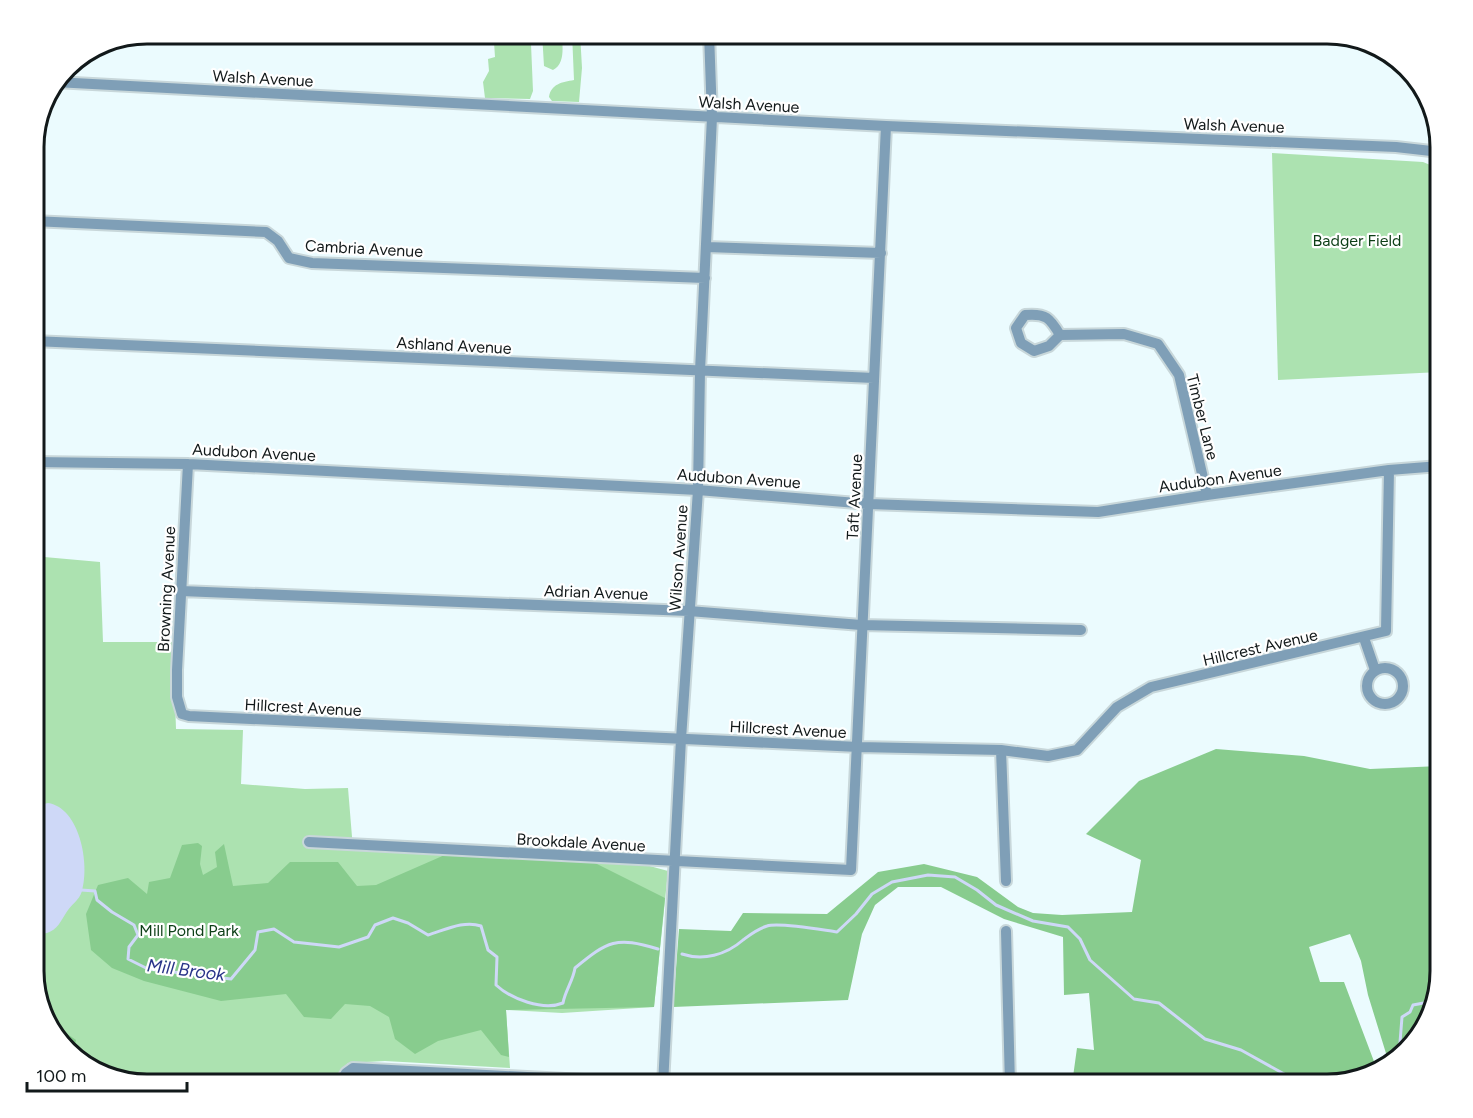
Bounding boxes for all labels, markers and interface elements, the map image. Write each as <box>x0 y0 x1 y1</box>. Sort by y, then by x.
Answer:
street label: Walsh Avenue <box>212 66 314 91</box>
street label: Walsh Avenue <box>698 92 800 117</box>
street label: Walsh Avenue <box>1183 114 1285 137</box>
park label: Badger Field <box>1313 231 1401 250</box>
street label: Cambria Avenue <box>305 236 424 261</box>
street label: Ashland Avenue <box>396 333 512 358</box>
street label: Timber Lane <box>1183 372 1222 462</box>
street label: Audubon Avenue <box>192 440 316 465</box>
street label: Taft Avenue <box>843 453 866 540</box>
street label: Audubon Avenue <box>1157 460 1283 497</box>
street label: Audubon Avenue <box>677 465 802 492</box>
street label: Wilson Avenue <box>665 504 692 612</box>
street label: Browning Avenue <box>154 525 179 652</box>
street label: Adrian Avenue <box>543 581 649 604</box>
street label: Hillcrest Avenue <box>1201 625 1320 670</box>
street label: Hillcrest Avenue <box>244 695 362 720</box>
street label: Hillcrest Avenue <box>729 717 847 742</box>
street label: Brookdale Avenue <box>516 830 646 855</box>
park label: Mill Pond Park <box>139 921 239 940</box>
water label: Mill Brook <box>146 954 228 986</box>
scale bar <box>27 1055 188 1093</box>
text: 100 m <box>36 1065 86 1087</box>

